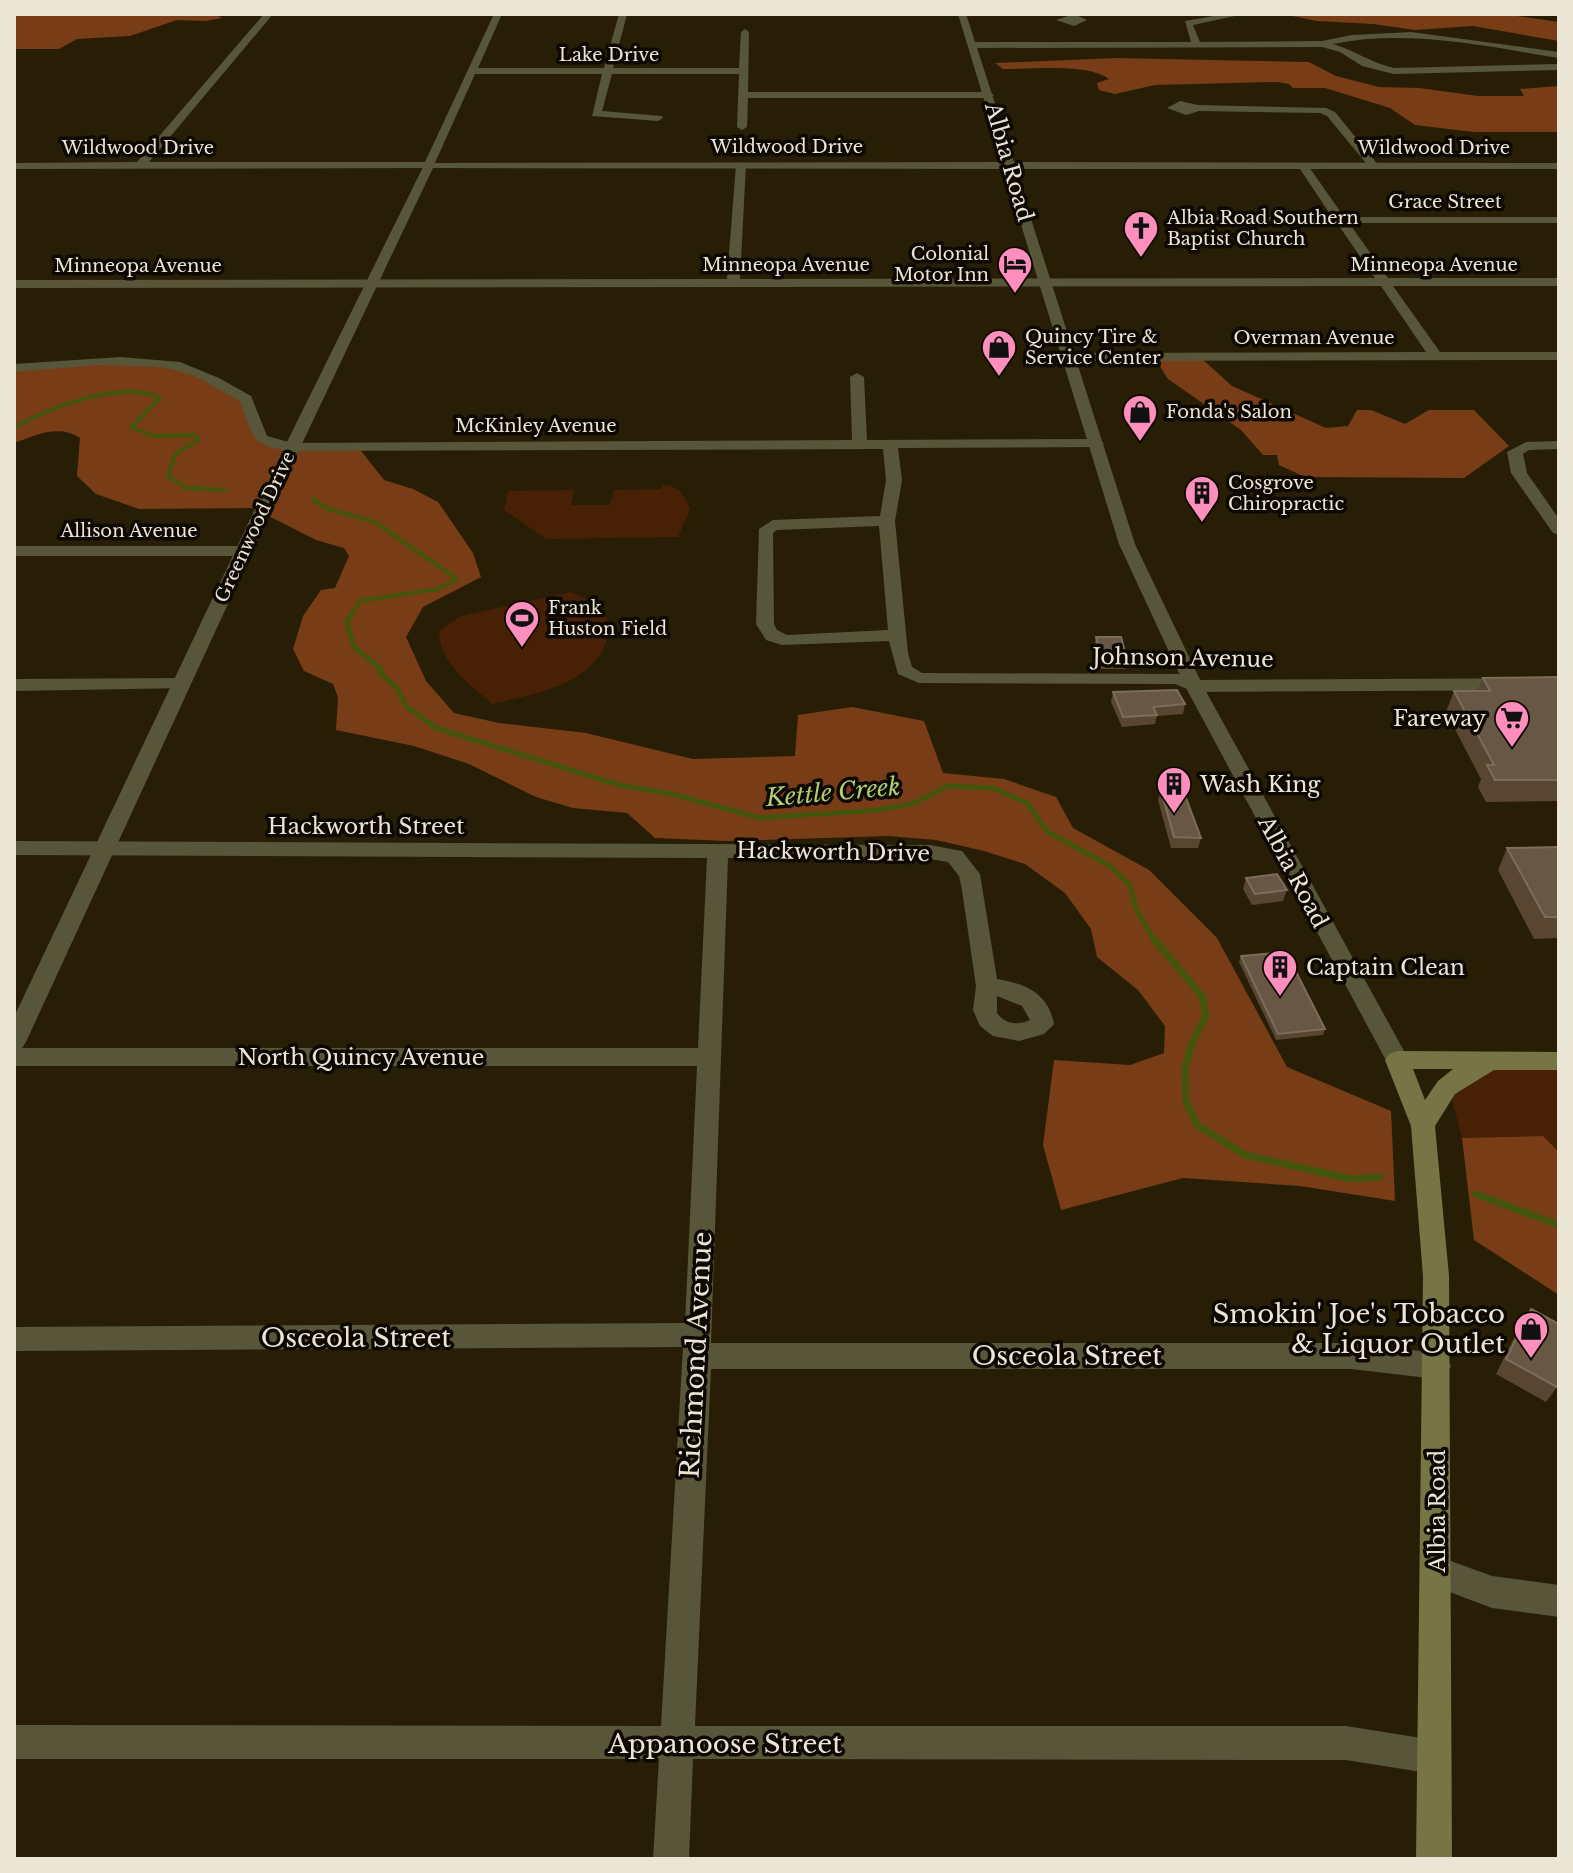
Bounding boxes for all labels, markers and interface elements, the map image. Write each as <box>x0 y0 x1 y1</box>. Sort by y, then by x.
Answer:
street label: Lake Drive <box>559 44 659 66</box>
street label: Albia Road <box>979 98 1039 225</box>
street label: Wildwood Drive <box>710 136 863 158</box>
street label: Wildwood Drive <box>61 137 214 159</box>
street label: Wildwood Drive <box>1357 137 1510 159</box>
street label: Grace Street <box>1388 191 1502 213</box>
place label: Albia Road Southern Baptist Church <box>1166 207 1359 250</box>
church icon: Albia Road Southern Baptist Church <box>1122 209 1160 259</box>
place label: Colonial Motor Inn <box>894 243 989 286</box>
hotel icon: Colonial Motor Inn <box>996 245 1034 295</box>
street label: Minneopa Avenue <box>702 254 870 276</box>
street label: Minneopa Avenue <box>1350 254 1518 276</box>
street label: Minneopa Avenue <box>54 255 222 277</box>
place label: Quincy Tire & Service Center <box>1025 326 1161 369</box>
street label: Overman Avenue <box>1233 327 1395 349</box>
shop icon: Quincy Tire & Service Center <box>980 328 1018 378</box>
shop icon: Fonda's Salon <box>1121 393 1159 443</box>
place label: Fonda's Salon <box>1166 401 1292 423</box>
street label: McKinley Avenue <box>455 415 617 437</box>
street label: Greenwood Drive <box>210 448 300 606</box>
place label: Cosgrove Chiropractic <box>1228 472 1344 515</box>
building icon: Cosgrove Chiropractic <box>1183 474 1221 524</box>
street label: Allison Avenue <box>59 520 198 542</box>
place label: Frank Huston Field <box>548 597 667 640</box>
sports icon: Frank Huston Field <box>503 599 541 649</box>
street label: Johnson Avenue <box>1089 643 1274 673</box>
supermarket icon: Fareway <box>1493 699 1531 749</box>
place label: Fareway <box>1393 705 1486 732</box>
building icon: Wash King <box>1155 765 1193 815</box>
place label: Wash King <box>1199 771 1321 798</box>
water label: Kettle Creek <box>763 772 902 812</box>
street label: Albia Road <box>1252 811 1334 933</box>
street label: Hackworth Street <box>267 813 465 840</box>
street label: Hackworth Drive <box>736 837 930 867</box>
building icon: Captain Clean <box>1261 948 1299 998</box>
place label: Captain Clean <box>1306 954 1465 981</box>
street label: North Quincy Avenue <box>238 1044 484 1071</box>
street label: Richmond Avenue <box>674 1231 718 1479</box>
place label: Smokin' Joe's Tobacco & Liquor Outlet <box>1212 1298 1505 1360</box>
shop icon: Smokin' Joe's Tobacco & Liquor Outlet <box>1512 1310 1550 1360</box>
street label: Osceola Street <box>261 1322 451 1354</box>
street label: Osceola Street <box>972 1340 1162 1372</box>
street label: Albia Road <box>1424 1449 1451 1573</box>
street label: Appanoose Street <box>607 1728 842 1760</box>

